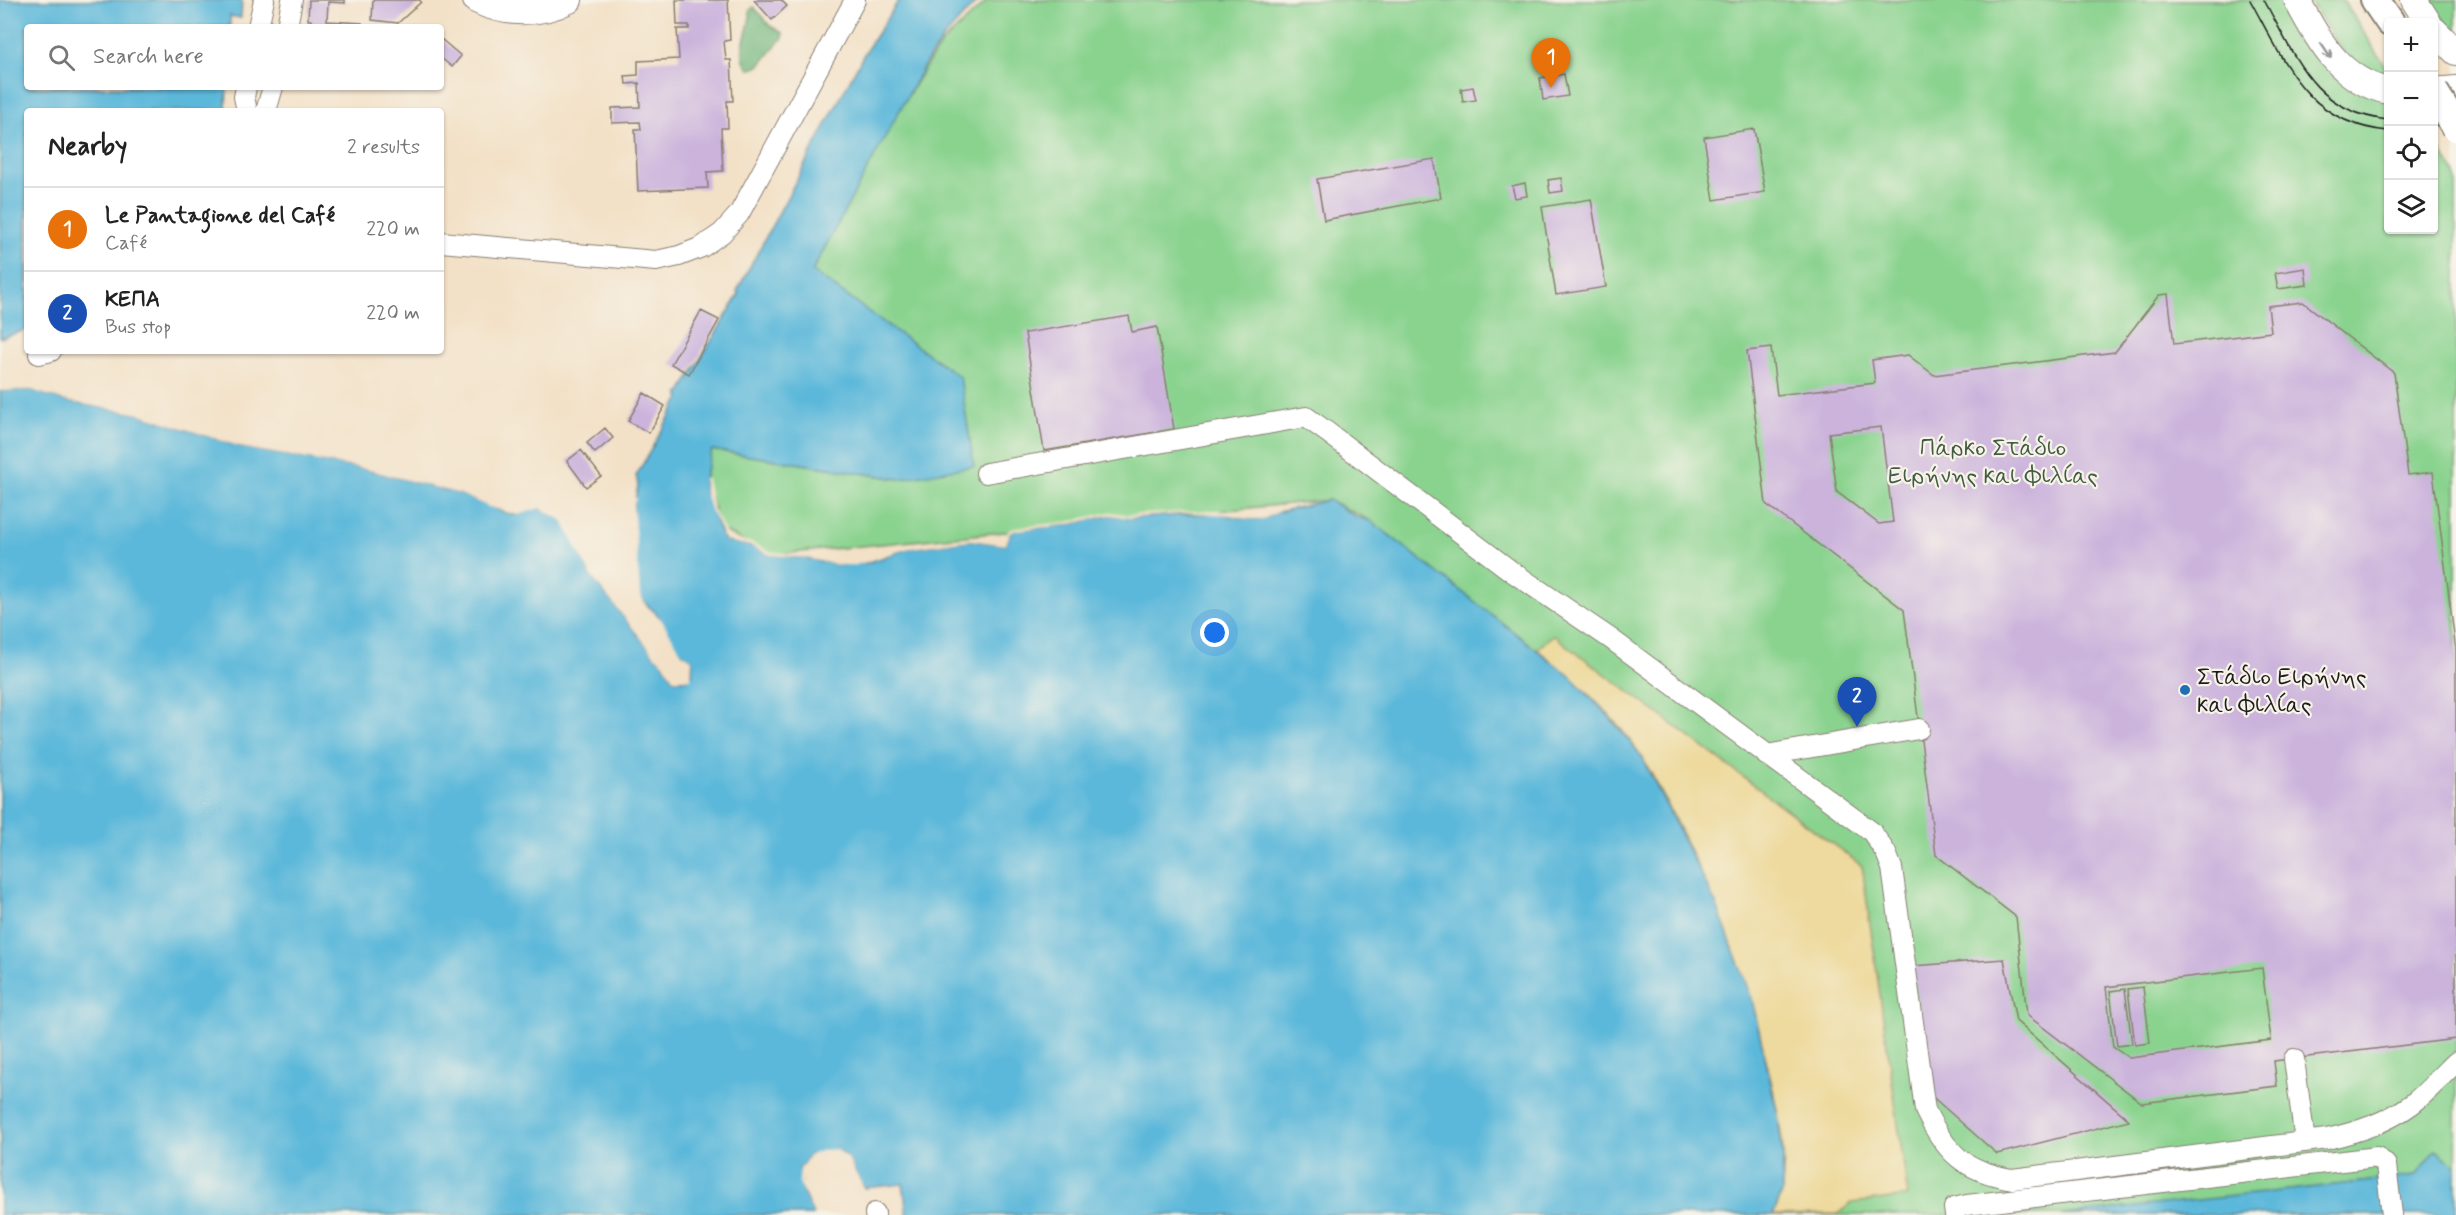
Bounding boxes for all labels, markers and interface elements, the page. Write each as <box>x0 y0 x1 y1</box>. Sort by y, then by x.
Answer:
map controls <box>2384 18 2438 234</box>
button: + <box>2384 18 2438 72</box>
search box <box>24 24 444 90</box>
pin: 1 <box>1532 38 1570 88</box>
icon: search <box>45 41 78 74</box>
one-way arrow <box>2320 42 2332 58</box>
text: Search here <box>93 43 204 71</box>
button: − <box>2384 72 2438 126</box>
button: locate <box>2384 126 2438 180</box>
text: Nearby <box>48 130 127 164</box>
text: 2 results <box>347 134 420 161</box>
button: layers <box>2384 180 2438 234</box>
text: Le Pantagione del Café <box>105 202 335 230</box>
text: 1 <box>63 216 72 243</box>
text: 220 m <box>366 216 420 243</box>
text: Café <box>105 230 147 257</box>
text: ΚΕΠΑ <box>105 286 160 314</box>
text: 2 <box>63 300 72 327</box>
text: 220 m <box>366 300 420 327</box>
text: Bus stop <box>105 314 171 341</box>
park label: Πάρκο Στάδιο Ειρήνης και Φιλίας <box>1888 433 2098 492</box>
your location <box>1200 618 1229 647</box>
place label: Στάδιο Ειρήνης και Φιλίας <box>2197 662 2366 721</box>
pin: 2 <box>1838 678 1876 727</box>
marker: Στάδιο Ειρήνης και Φιλίας <box>2178 683 2192 697</box>

